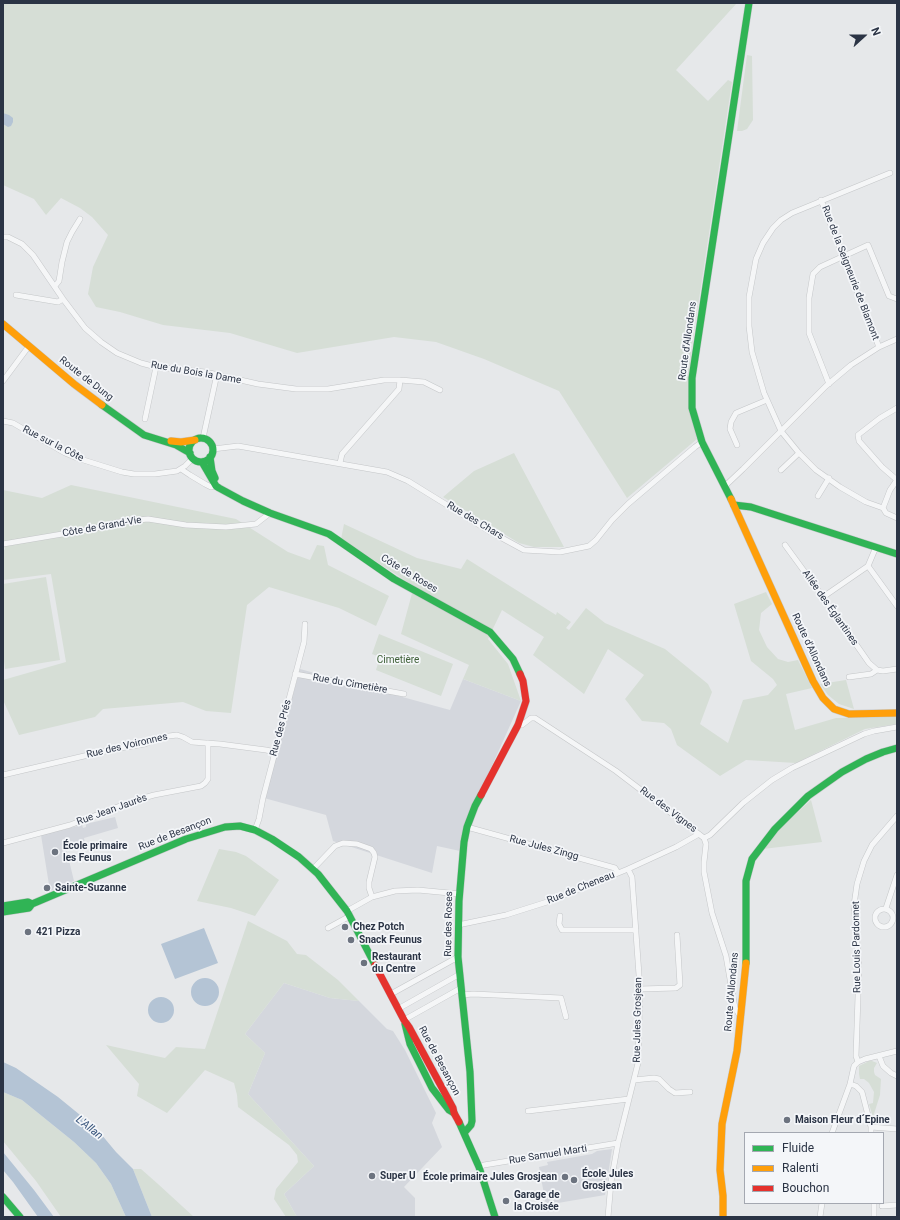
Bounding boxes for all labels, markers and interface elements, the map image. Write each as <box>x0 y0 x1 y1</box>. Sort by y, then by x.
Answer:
north arrow <box>844 16 884 56</box>
text: N <box>868 26 883 37</box>
street label: Rue de la Seigneurie de Blamont <box>819 204 881 342</box>
street label: Route d'Allondans <box>677 301 699 381</box>
street label: Route de Dung <box>57 354 115 404</box>
street label: Rue du Bois la Dame <box>150 359 242 387</box>
street label: Rue sur la Côte <box>20 423 86 465</box>
street label: Rue des Chars <box>444 499 506 543</box>
street label: Côte de Grand-Vie <box>61 514 143 540</box>
street label: Côte de Roses <box>378 552 440 596</box>
street label: Allée des Églantines <box>799 568 861 648</box>
street label: Route d'Allondans <box>789 611 833 689</box>
park label: Cimetière <box>377 654 419 666</box>
street label: Rue du Cimetière <box>312 672 388 696</box>
street label: Rue des Prés <box>268 698 294 758</box>
street label: Rue des Voironnes <box>85 731 169 761</box>
street label: Rue des Vignes <box>637 785 699 835</box>
street label: Rue Jean Jaurès <box>75 792 149 828</box>
street label: Rue de Besançon <box>137 815 213 853</box>
street label: Rue Jules Zingg <box>508 833 580 863</box>
place label: École primaire les Feunus <box>63 840 127 864</box>
marker: École primaire les Feunus <box>50 847 60 857</box>
street label: Rue de Cheneau <box>545 869 617 907</box>
place label: Sainte-Suzanne <box>55 882 126 894</box>
marker: Sainte-Suzanne <box>42 883 52 893</box>
street label: Rue des Roses <box>442 891 456 957</box>
street label: Rue Louis Pardonnet <box>850 901 864 993</box>
place label: Chez Potch <box>353 921 404 933</box>
marker: Chez Potch <box>340 922 350 932</box>
place label: 421 Pizza <box>36 926 80 938</box>
marker: 421 Pizza <box>23 927 33 937</box>
place label: Snack Feunus <box>359 934 422 946</box>
marker: Snack Feunus <box>346 935 356 945</box>
place label: Restaurant du Centre <box>372 951 421 974</box>
street label: Route d'Allondans <box>723 952 741 1032</box>
marker: Restaurant du Centre <box>359 958 369 968</box>
street label: Rue Jules Grosjean <box>631 977 645 1063</box>
street label: Rue de Besançon <box>416 1024 462 1098</box>
water label: L'Allan <box>73 1113 105 1143</box>
place label: Maison Fleur d´Epine <box>795 1114 890 1126</box>
marker: Maison Fleur d´Epine <box>782 1115 792 1125</box>
legend <box>744 1132 884 1204</box>
text: Fluide <box>782 1141 814 1155</box>
street label: Rue Samuel Marti <box>508 1143 588 1167</box>
text: Ralenti <box>782 1161 819 1175</box>
place label: École Jules Grosjean <box>582 1168 633 1192</box>
place label: Super U <box>380 1170 416 1182</box>
marker: Super U <box>367 1171 377 1181</box>
place label: École primaire Jules Grosjean <box>423 1171 557 1183</box>
marker: École primaire Jules Grosjean <box>560 1172 570 1182</box>
marker: École Jules Grosjean <box>569 1175 579 1185</box>
text: Bouchon <box>782 1181 829 1195</box>
place label: Garage de la Croisée <box>514 1189 560 1212</box>
marker: Garage de la Croisée <box>501 1196 511 1206</box>

